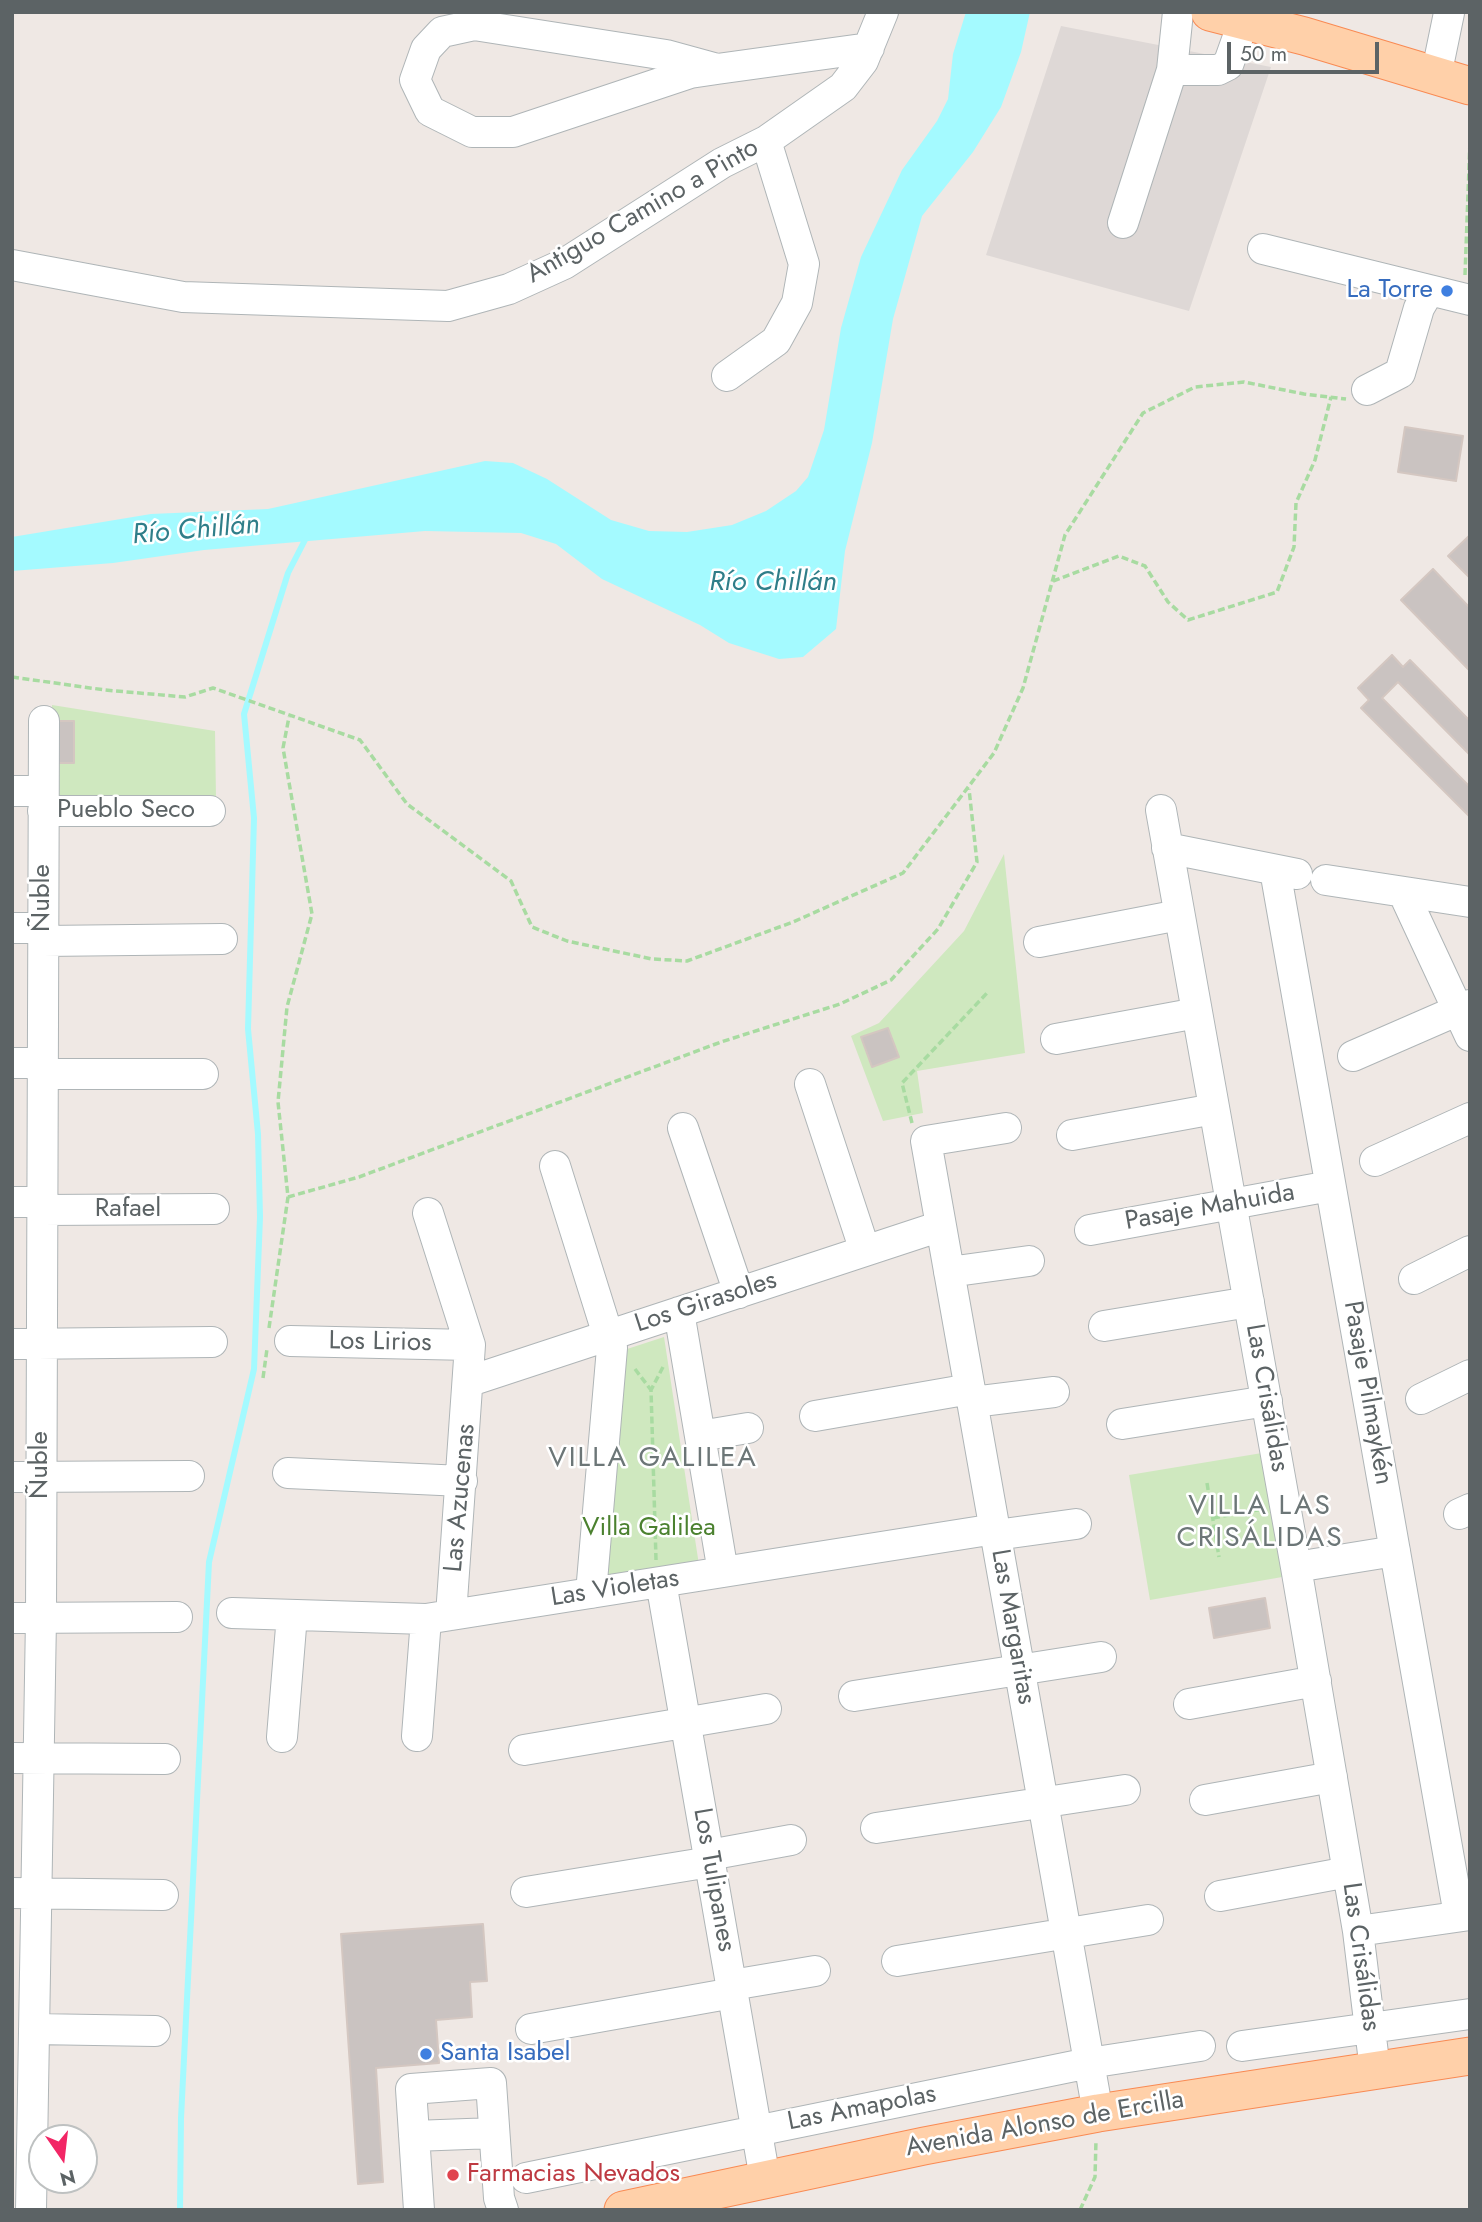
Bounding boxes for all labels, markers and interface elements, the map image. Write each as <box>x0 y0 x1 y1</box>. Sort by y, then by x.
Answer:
scale bar <box>1230 28 1382 72</box>
text: 50 m <box>1240 39 1287 69</box>
street label: Antiguo Camino a Pinto <box>521 133 765 291</box>
place label: La Torre <box>1346 275 1433 307</box>
marker: La Torre <box>1439 283 1455 299</box>
water label: Río Chillán <box>131 509 261 553</box>
water label: Río Chillán <box>709 566 837 600</box>
street label: Pueblo Seco <box>57 795 195 827</box>
street label: Ñuble <box>27 864 59 932</box>
street label: Pasaje Mahuida <box>1123 1178 1297 1238</box>
street label: Rafael <box>95 1194 161 1226</box>
street label: Los Girasoles <box>631 1265 781 1341</box>
street label: Pasaje Pilmaykén <box>1336 1299 1398 1487</box>
street label: Las Crisálidas <box>1238 1322 1294 1474</box>
street label: Los Lirios <box>328 1327 432 1359</box>
street label: Las Azucenas <box>439 1423 483 1573</box>
street label: Ñuble <box>25 1431 57 1499</box>
district label: VILLA GALILEA <box>550 1442 756 1476</box>
district label: VILLA LAS CRISÁLIDAS <box>1178 1490 1342 1556</box>
park label: Villa Galilea <box>582 1513 716 1545</box>
street label: Las Margaritas <box>983 1547 1041 1707</box>
street label: Las Violetas <box>549 1563 681 1615</box>
street label: Los Tulipanes <box>685 1806 741 1954</box>
street label: Las Crisálidas <box>1334 1881 1386 2033</box>
place label: Santa Isabel <box>440 2038 570 2070</box>
marker: Santa Isabel <box>418 2046 434 2062</box>
street label: Las Amapolas <box>785 2079 939 2139</box>
street label: Avenida Alonso de Ercilla <box>904 2085 1186 2165</box>
north arrow <box>28 2124 98 2194</box>
place label: Farmacias Nevados <box>467 2159 680 2191</box>
text: N <box>57 2163 78 2193</box>
marker: Farmacias Nevados <box>445 2167 461 2183</box>

